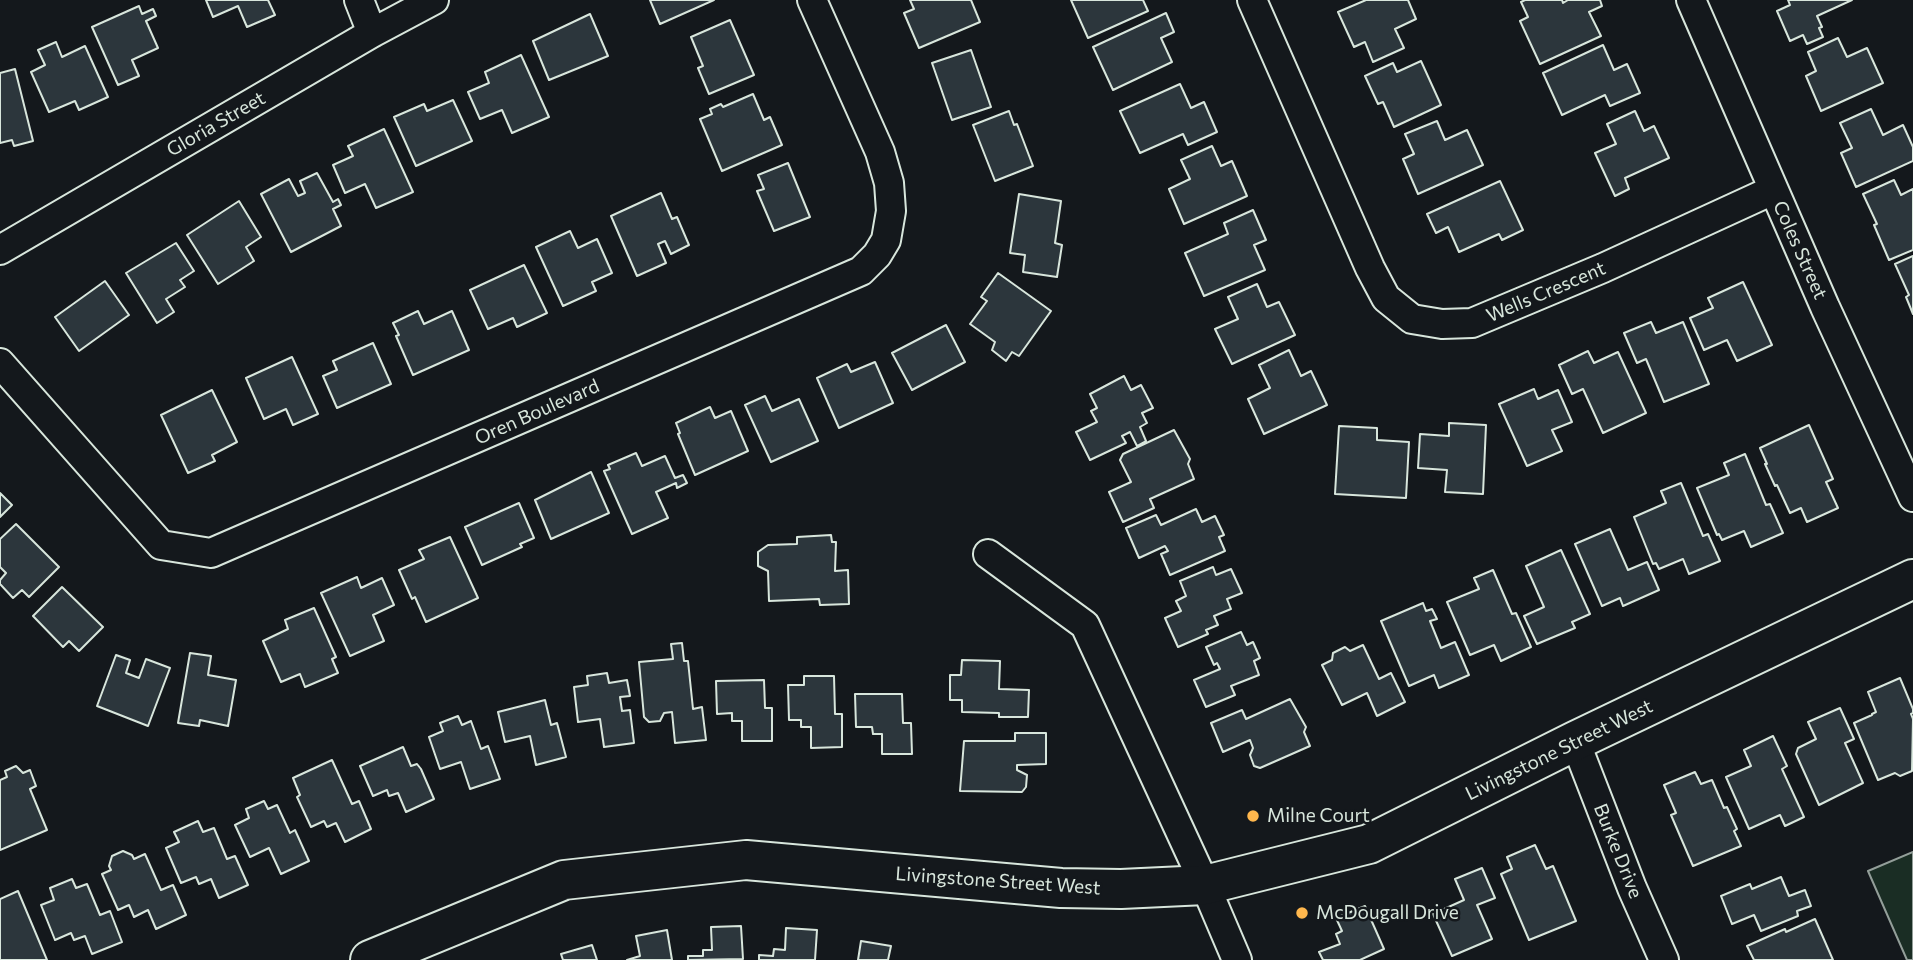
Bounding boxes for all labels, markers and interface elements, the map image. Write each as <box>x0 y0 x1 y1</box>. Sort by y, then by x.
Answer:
street label: Gloria Street <box>163 87 269 161</box>
street label: Coles Street <box>1768 197 1832 303</box>
street label: Wells Crescent <box>1483 257 1609 327</box>
street label: Oren Boulevard <box>471 374 603 450</box>
street label: Livingstone Street West <box>1462 695 1656 805</box>
street label: Burke Drive <box>1589 800 1647 902</box>
place label: Milne Court <box>1267 805 1370 827</box>
marker: Milne Court <box>1245 808 1261 824</box>
street label: Livingstone Street West <box>895 862 1101 900</box>
place label: McDougall Drive <box>1316 902 1459 924</box>
marker: McDougall Drive <box>1294 905 1310 921</box>

